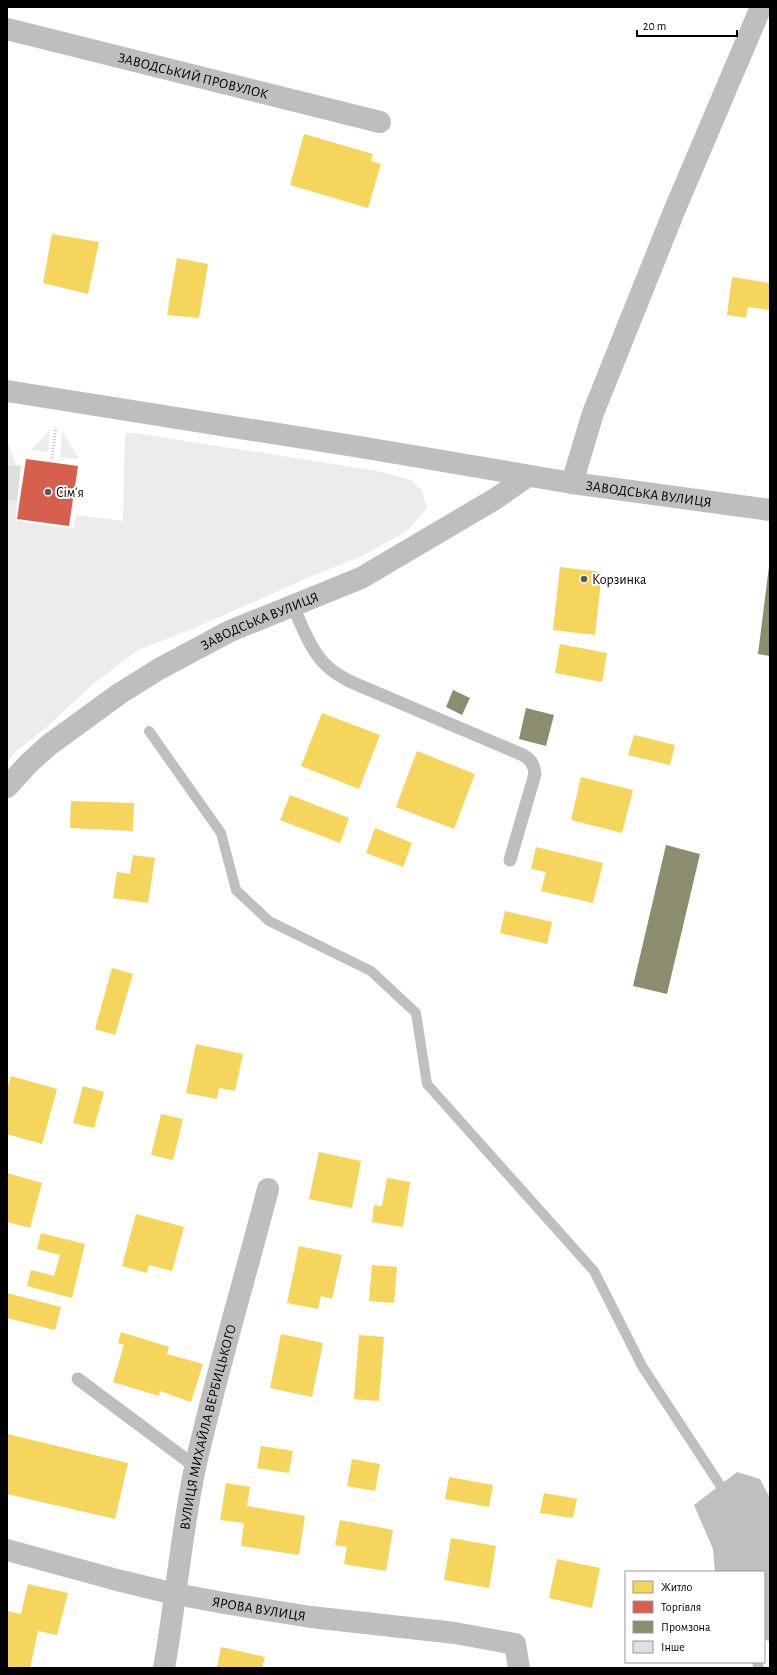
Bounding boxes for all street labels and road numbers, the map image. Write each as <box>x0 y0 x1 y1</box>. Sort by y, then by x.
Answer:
street label: ЗАВОДСЬКИЙ ПРОВУЛОК <box>116 51 270 102</box>
street label: ЗАВОДСЬКА ВУЛИЦЯ <box>585 479 713 510</box>
street label: ЗАВОДСЬКА ВУЛИЦЯ <box>199 590 321 653</box>
street label: ВУЛИЦЯ МИХАЙЛА ВЕРБИЦЬКОГО <box>178 1323 239 1531</box>
street label: ЯРОВА ВУЛИЦЯ <box>211 1595 307 1624</box>

